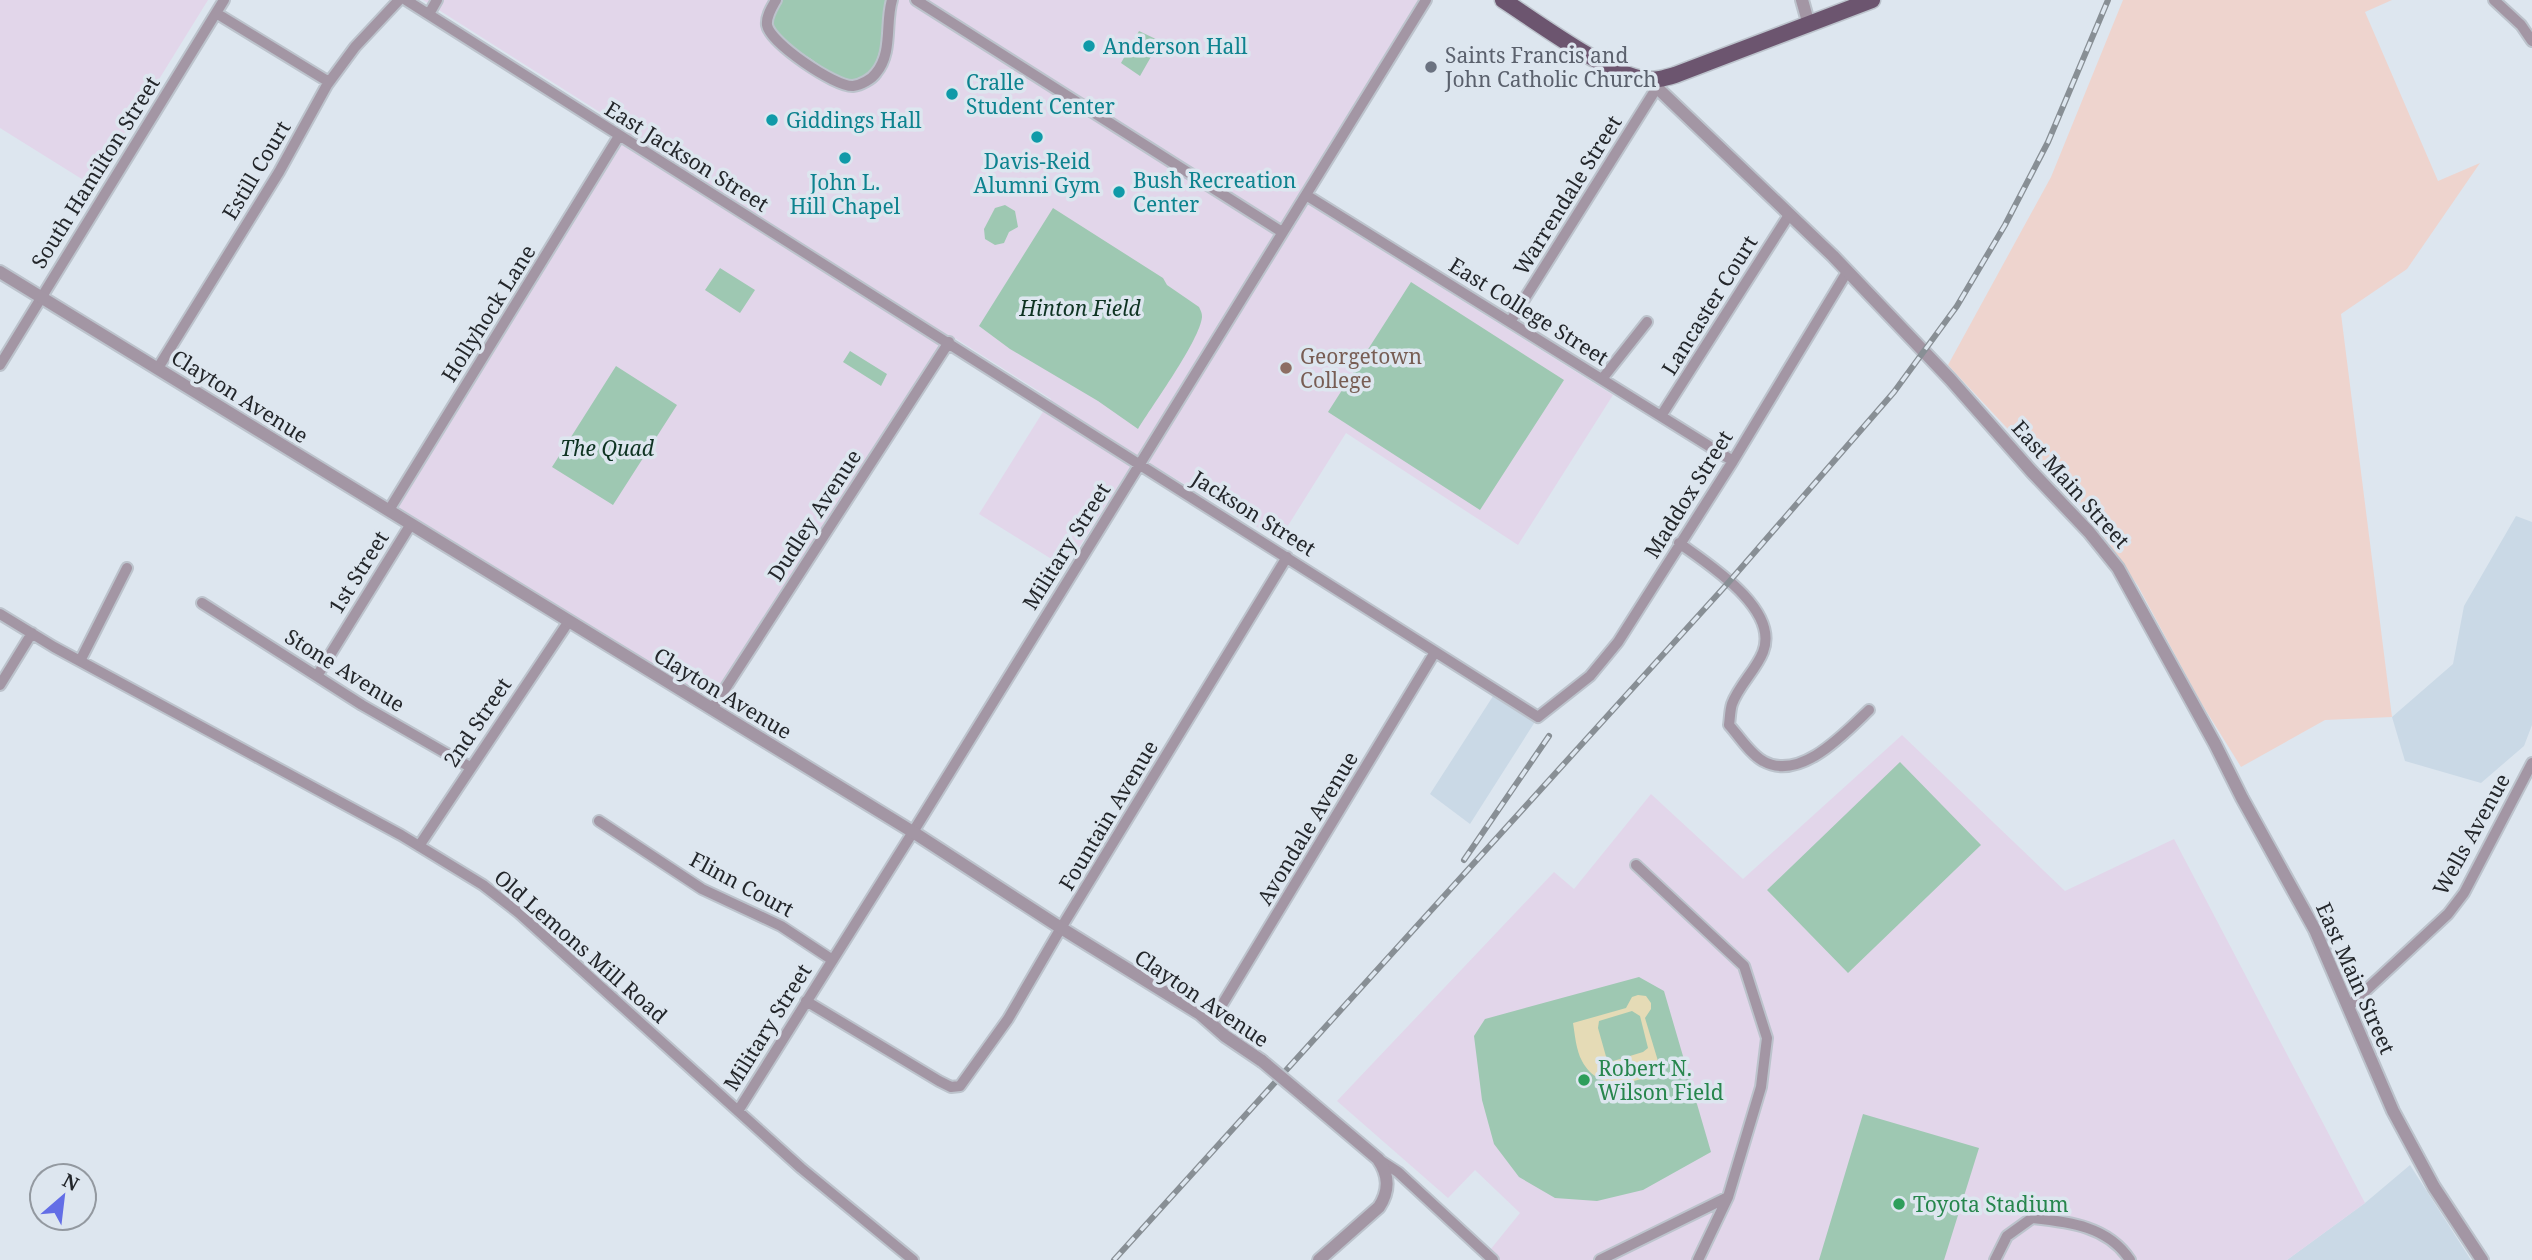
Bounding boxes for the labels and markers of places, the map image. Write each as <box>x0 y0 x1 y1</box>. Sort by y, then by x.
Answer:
place label: Anderson Hall <box>1103 32 1248 60</box>
marker: Anderson Hall <box>1081 38 1097 54</box>
place label: Saints Francis and John Catholic Church <box>1444 41 1657 93</box>
marker: Saints Francis and John Catholic Church <box>1423 59 1439 75</box>
place label: Cralle Student Center <box>966 68 1115 120</box>
marker: Cralle Student Center <box>944 86 960 102</box>
place label: Giddings Hall <box>786 106 922 134</box>
marker: Giddings Hall <box>764 112 780 128</box>
marker: Davis-Reid Alumni Gym <box>1029 129 1045 145</box>
place label: Davis-Reid Alumni Gym <box>974 147 1101 199</box>
marker: John L. Hill Chapel <box>837 150 853 166</box>
place label: Bush Recreation Center <box>1133 166 1296 218</box>
place label: John L. Hill Chapel <box>790 168 901 220</box>
marker: Bush Recreation Center <box>1111 184 1127 200</box>
place label: Georgetown College <box>1300 342 1422 394</box>
marker: Georgetown College <box>1278 360 1294 376</box>
place label: Robert N. Wilson Field <box>1598 1054 1724 1106</box>
marker: Robert N. Wilson Field <box>1576 1072 1592 1088</box>
place label: Toyota Stadium <box>1913 1190 2069 1218</box>
marker: Toyota Stadium <box>1891 1196 1907 1212</box>

